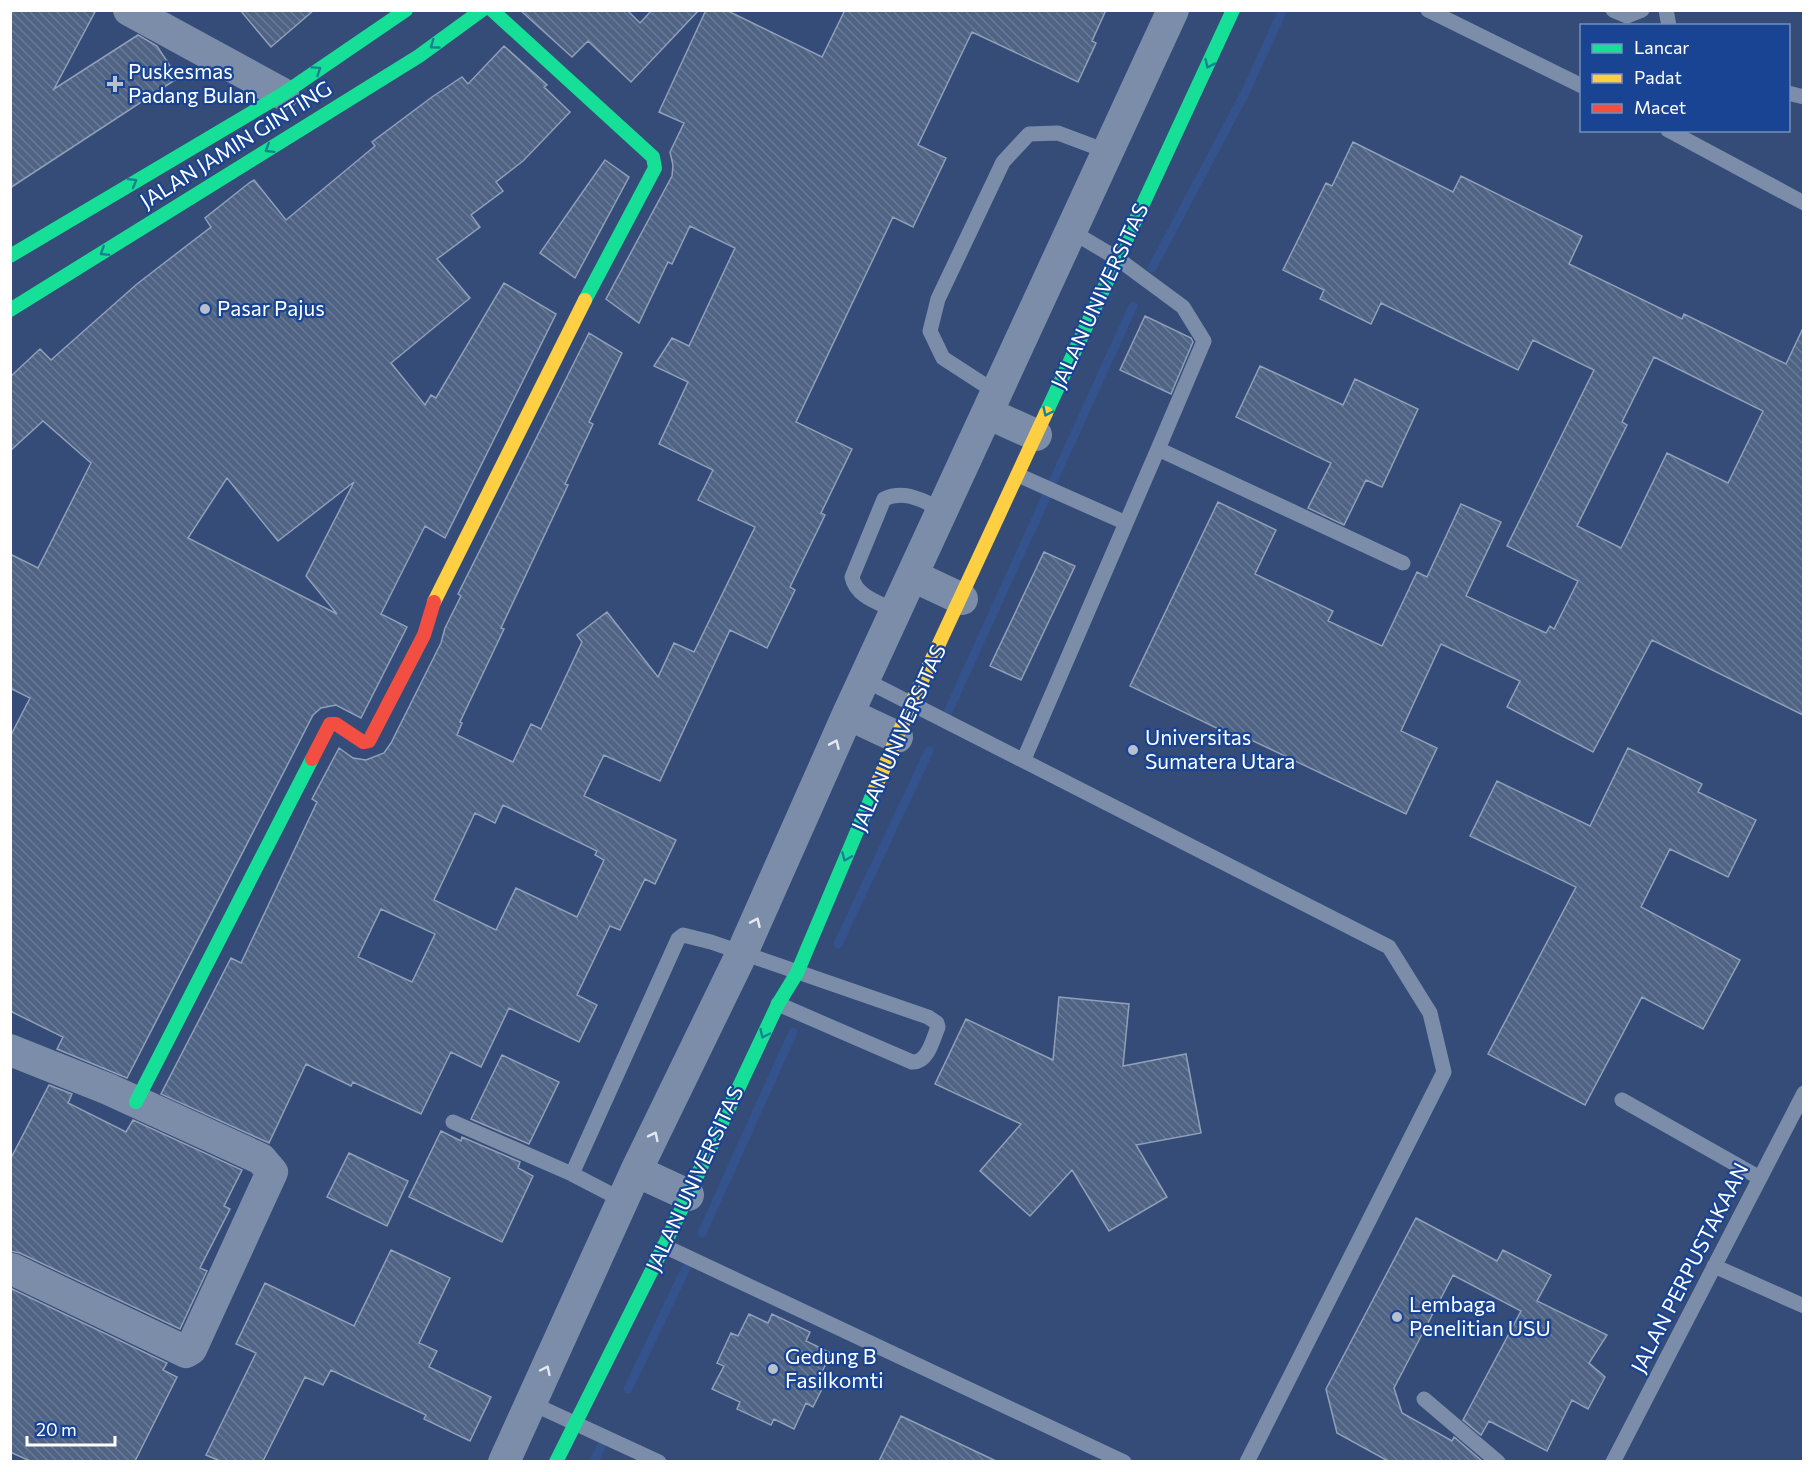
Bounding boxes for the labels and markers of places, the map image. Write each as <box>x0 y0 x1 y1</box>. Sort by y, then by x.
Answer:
place label: Puskesmas Padang Bulan <box>128 58 256 107</box>
marker: Puskesmas Padang Bulan <box>106 75 124 93</box>
place label: Pasar Pajus <box>217 295 325 320</box>
marker: Pasar Pajus <box>198 302 212 316</box>
place label: Universitas Sumatera Utara <box>1145 724 1295 773</box>
marker: Universitas Sumatera Utara <box>1126 743 1140 757</box>
place label: Lembaga Penelitian USU <box>1409 1291 1551 1340</box>
marker: Lembaga Penelitian USU <box>1390 1310 1404 1324</box>
place label: Gedung B Fasilkomti <box>785 1343 884 1392</box>
marker: Gedung B Fasilkomti <box>766 1362 780 1376</box>

